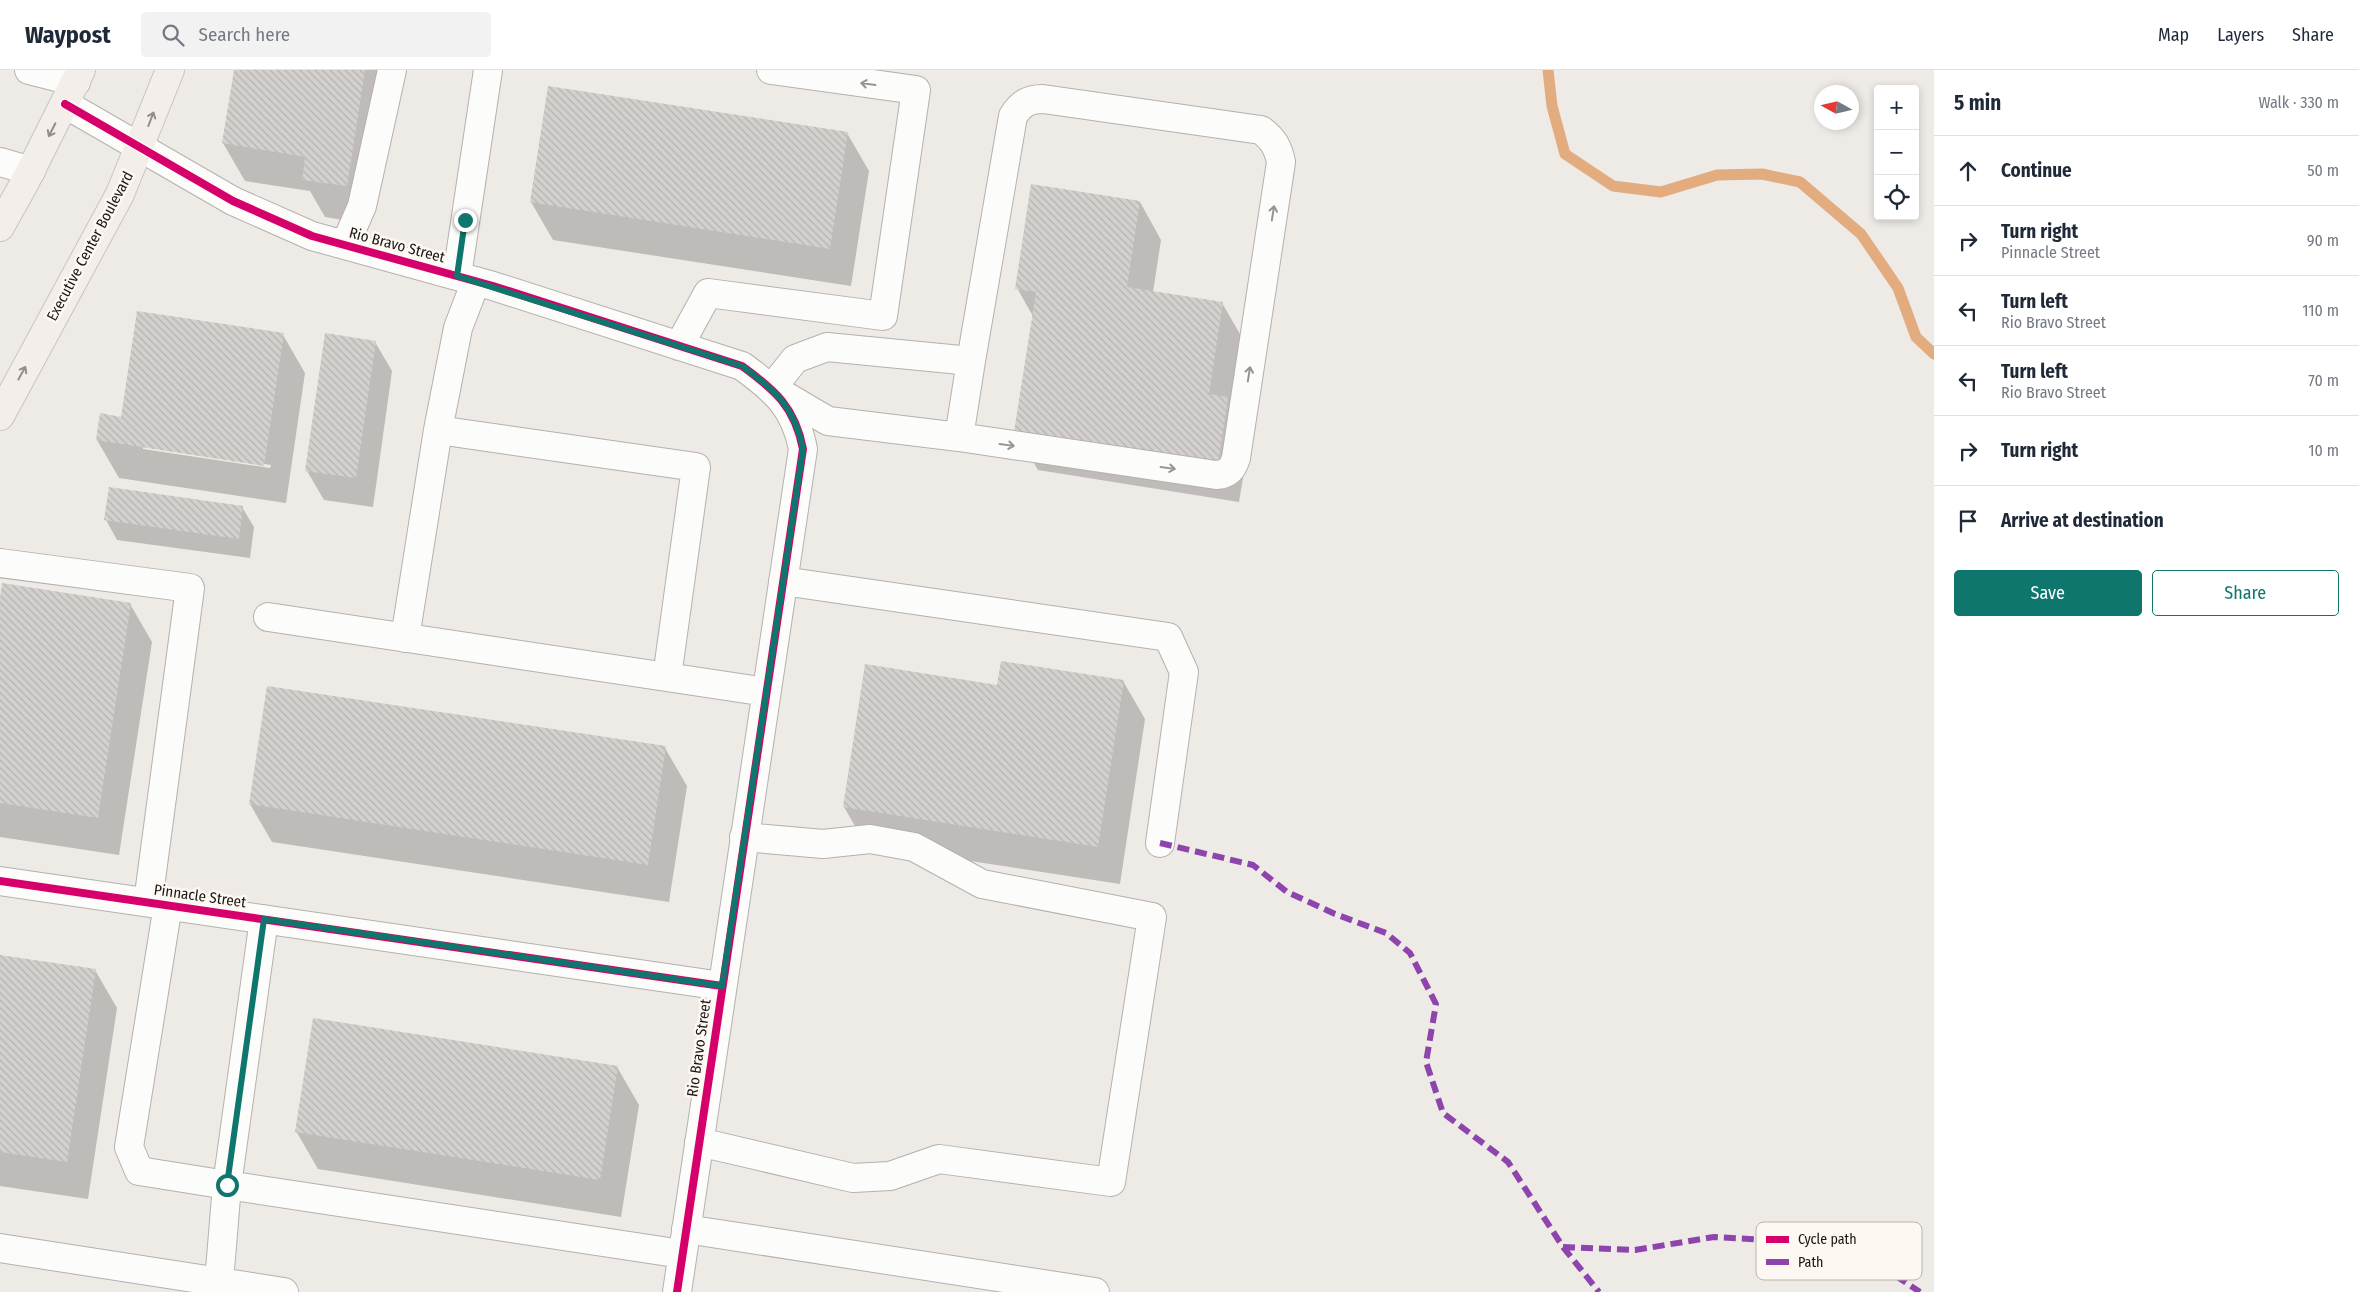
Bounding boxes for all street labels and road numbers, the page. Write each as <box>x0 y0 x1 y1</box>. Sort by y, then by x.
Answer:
street label: Executive Center Boulevard <box>43 168 137 324</box>
street label: Rio Bravo Street <box>347 224 447 266</box>
street label: Pinnacle Street <box>153 881 247 911</box>
street label: Rio Bravo Street <box>683 998 715 1098</box>

